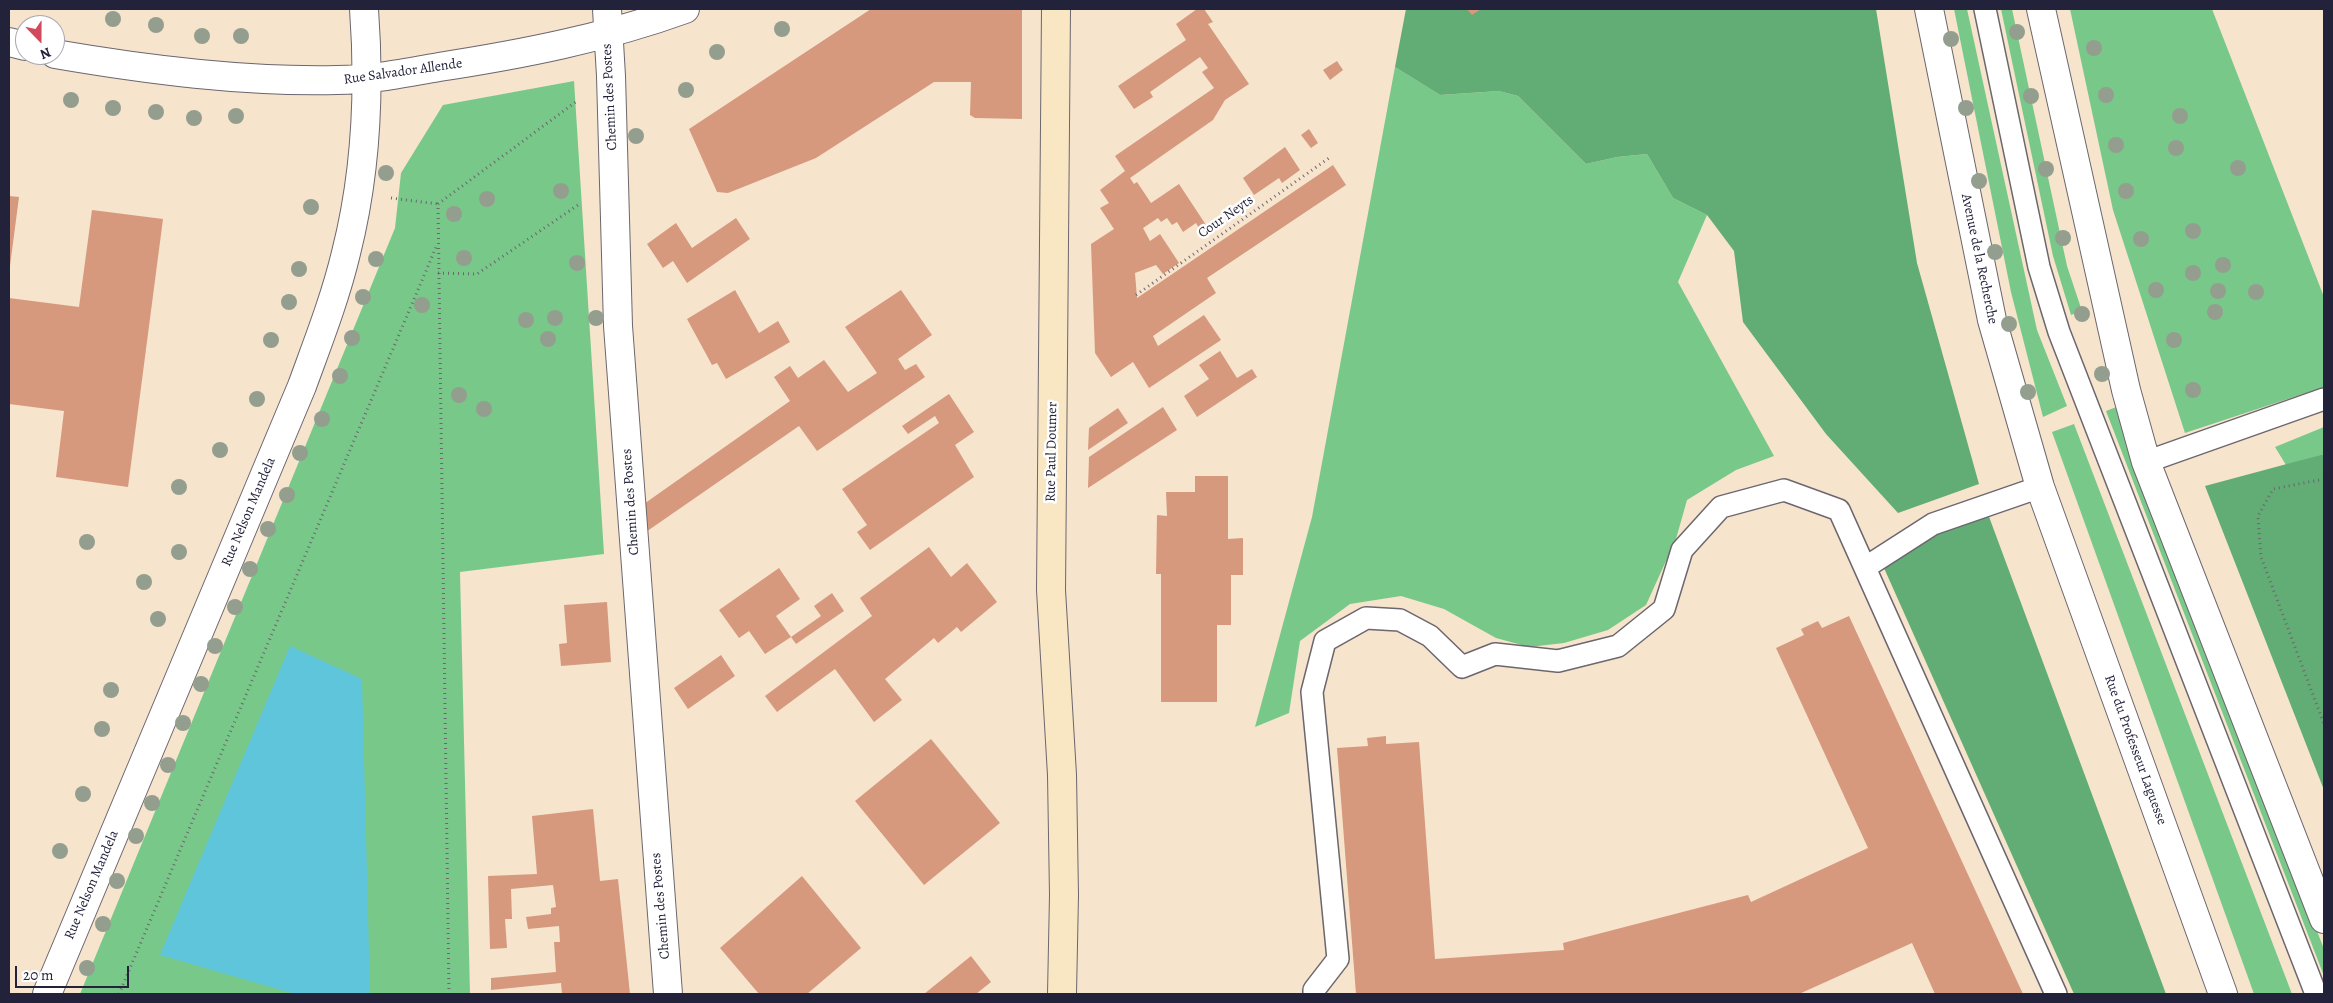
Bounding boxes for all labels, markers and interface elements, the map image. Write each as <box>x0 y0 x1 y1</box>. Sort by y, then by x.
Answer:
north arrow <box>15 15 65 65</box>
text: N <box>37 43 54 64</box>
street label: Chemin des Postes <box>599 43 621 151</box>
street label: Rue Salvador Allende <box>343 55 463 89</box>
street label: Cour Neyts <box>1195 192 1257 242</box>
street label: Avenue de la Recherche <box>1957 192 2001 326</box>
street label: Rue Paul Doumer <box>1043 402 1061 502</box>
street label: Chemin des Postes <box>619 448 643 556</box>
street label: Rue Nelson Mandela <box>218 455 280 569</box>
street label: Rue du Professeur Laguesse <box>2100 673 2170 827</box>
street label: Rue Nelson Mandela <box>61 828 123 942</box>
street label: Chemin des Postes <box>648 852 674 960</box>
scale bar <box>18 956 131 988</box>
text: 20 m <box>23 965 54 985</box>

